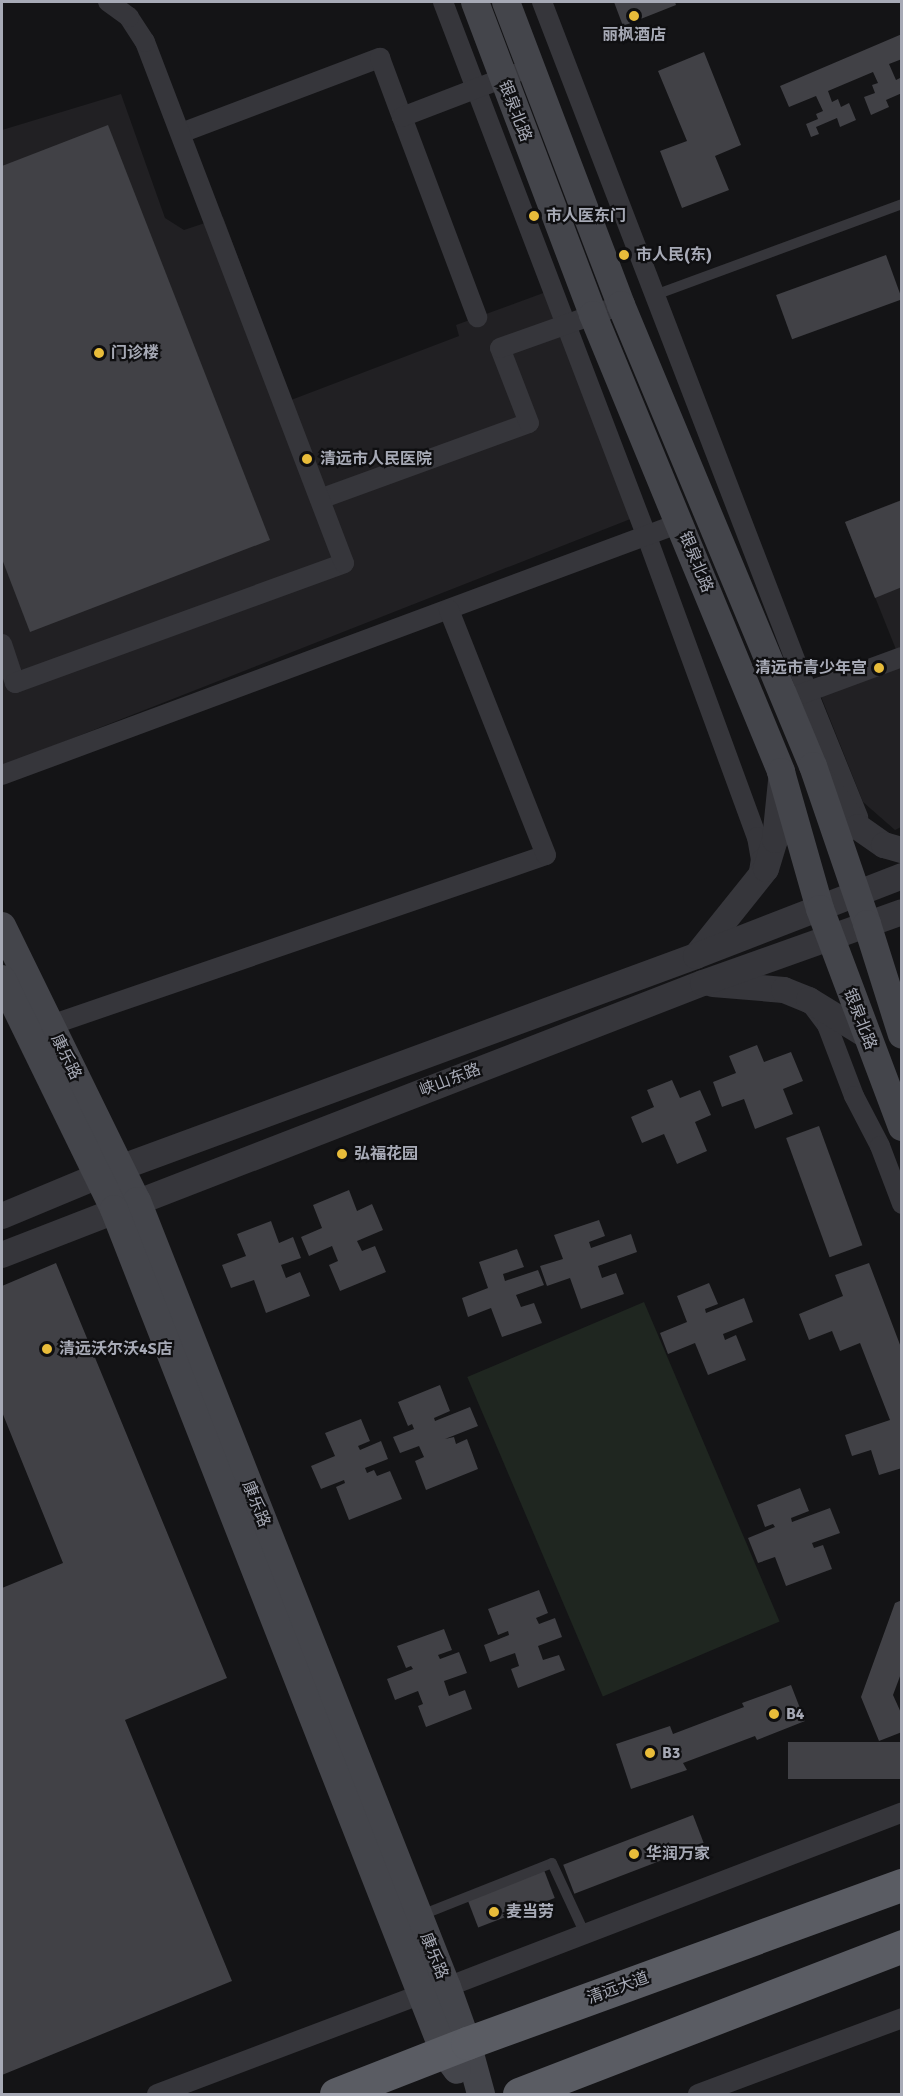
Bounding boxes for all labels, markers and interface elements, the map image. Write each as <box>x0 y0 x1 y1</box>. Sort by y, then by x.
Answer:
marker: 丽枫酒店 <box>627 9 641 23</box>
place label: 丽枫酒店 <box>602 25 666 45</box>
street label: 银泉北路 <box>495 78 535 144</box>
place label: 市人医东门 <box>546 206 626 226</box>
marker: 市人医东门 <box>527 209 541 223</box>
place label: 市人民(东) <box>636 245 712 265</box>
marker: 市人民(东) <box>617 248 631 262</box>
place label: 门诊楼 <box>111 343 159 363</box>
marker: 门诊楼 <box>92 346 106 360</box>
place label: 清远市人民医院 <box>320 449 432 469</box>
marker: 清远市人民医院 <box>298 450 316 468</box>
street label: 银泉北路 <box>675 529 717 595</box>
place label: 清远市青少年宫 <box>755 658 867 678</box>
marker: 清远市青少年宫 <box>872 661 886 675</box>
street label: 银泉北路 <box>840 986 880 1052</box>
street label: 康乐路 <box>47 1031 85 1083</box>
street label: 峡山东路 <box>417 1060 483 1100</box>
place label: 弘福花园 <box>354 1144 418 1164</box>
marker: 弘福花园 <box>335 1147 349 1161</box>
place label: 清远沃尔沃4S店 <box>59 1339 173 1359</box>
marker: 清远沃尔沃4S店 <box>40 1342 54 1356</box>
street label: 康乐路 <box>238 1478 274 1530</box>
place label: B4 <box>786 1704 804 1724</box>
marker: B4 <box>767 1707 781 1721</box>
place label: B3 <box>662 1743 680 1763</box>
marker: B3 <box>643 1746 657 1760</box>
place label: 华润万家 <box>646 1844 710 1864</box>
marker: 华润万家 <box>627 1847 641 1861</box>
place label: 麦当劳 <box>506 1902 554 1922</box>
marker: 麦当劳 <box>487 1905 501 1919</box>
street label: 康乐路 <box>416 1930 452 1982</box>
street label: 清远大道 <box>585 1968 651 2008</box>

